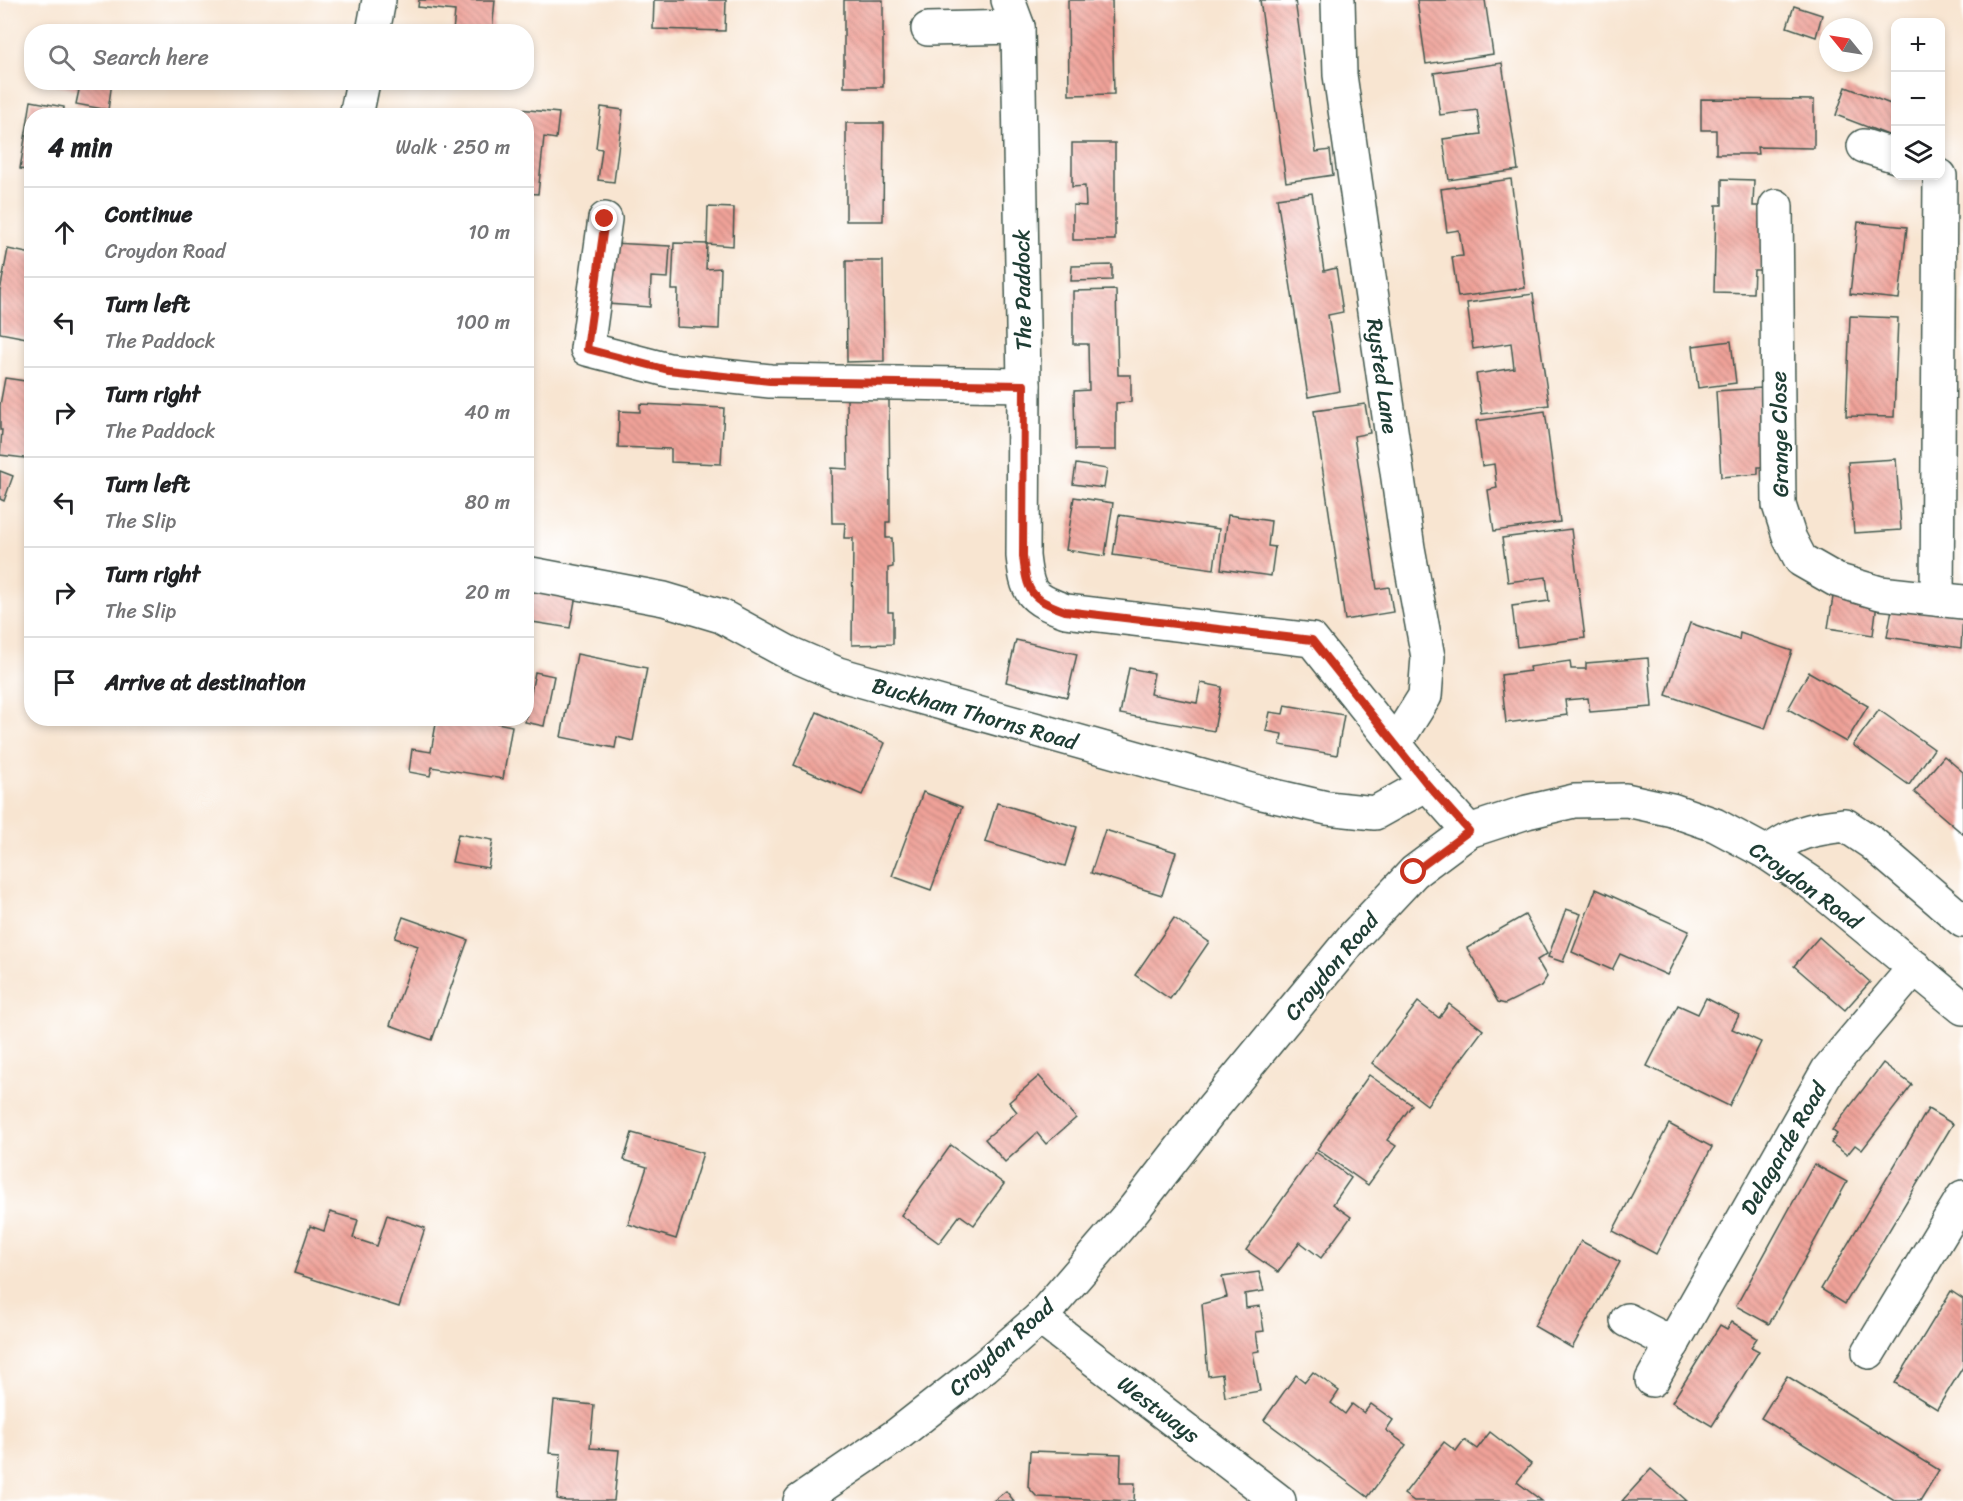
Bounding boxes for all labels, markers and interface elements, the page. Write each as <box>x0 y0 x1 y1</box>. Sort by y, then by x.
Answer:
north arrow <box>1819 18 1873 72</box>
map controls <box>1891 18 1945 180</box>
button: + <box>1891 18 1945 72</box>
search box <box>24 24 534 90</box>
text: Search here <box>93 38 209 77</box>
icon: search <box>45 41 78 74</box>
button: − <box>1891 72 1945 126</box>
text: 4 min <box>48 124 112 170</box>
button: layers <box>1891 126 1945 180</box>
text: Walk · 250 m <box>396 130 510 165</box>
text: Continue <box>105 195 193 234</box>
route end <box>591 205 617 231</box>
text: 10 m <box>468 215 510 250</box>
icon: ahead <box>48 216 81 249</box>
street label: The Paddock <box>1002 229 1043 351</box>
text: Croydon Road <box>105 234 226 269</box>
text: Turn left <box>105 285 190 324</box>
text: 100 m <box>456 305 510 340</box>
icon: left <box>48 306 81 339</box>
street label: Rysted Lane <box>1355 316 1410 437</box>
text: The Paddock <box>105 324 215 359</box>
street label: Grange Close <box>1759 371 1800 497</box>
text: Turn right <box>105 375 200 414</box>
text: 40 m <box>464 395 510 430</box>
icon: right <box>48 396 81 429</box>
text: The Paddock <box>105 414 215 449</box>
text: Turn left <box>105 465 190 504</box>
text: 80 m <box>465 485 510 520</box>
icon: left <box>48 486 81 519</box>
text: The Slip <box>105 504 176 539</box>
text: Turn right <box>105 555 200 594</box>
text: 20 m <box>465 575 510 610</box>
icon: right <box>48 576 81 609</box>
text: The Slip <box>105 594 176 629</box>
text: Arrive at destination <box>105 663 306 702</box>
icon: arrive <box>48 666 81 699</box>
street label: Buckham Thorns Road <box>868 666 1084 762</box>
street label: Croydon Road <box>1741 831 1872 941</box>
route start <box>1400 858 1426 884</box>
street label: Croydon Road <box>1274 902 1390 1030</box>
street label: Delagarde Road <box>1729 1073 1838 1222</box>
street label: Croydon Road <box>939 1288 1065 1406</box>
street label: Westways <box>1109 1365 1209 1454</box>

